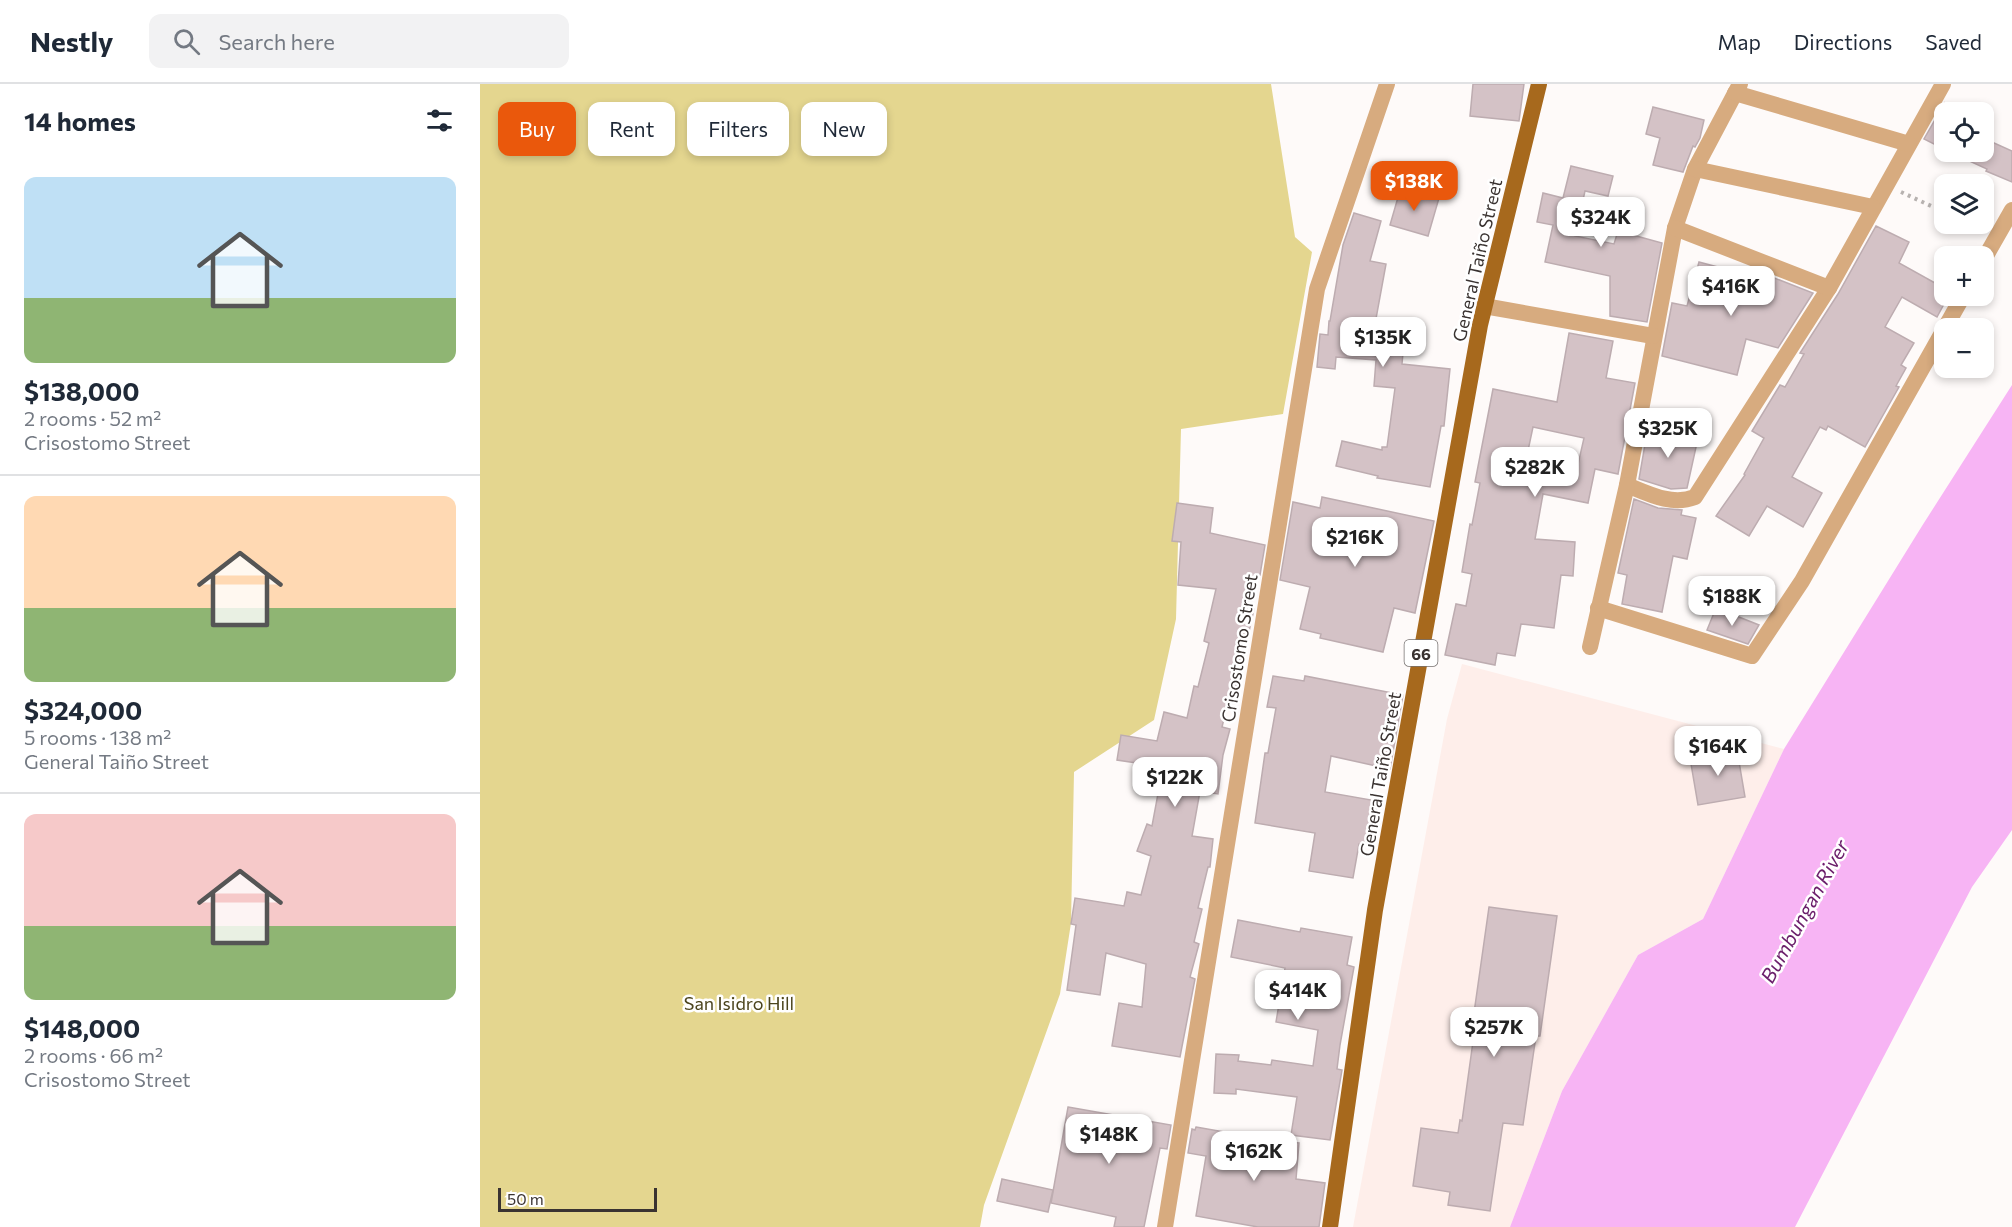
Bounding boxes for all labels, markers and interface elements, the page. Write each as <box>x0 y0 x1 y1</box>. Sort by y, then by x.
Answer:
search box <box>149 14 569 68</box>
text: Nestly <box>30 24 113 58</box>
icon: search <box>170 25 203 58</box>
text: Search here <box>218 28 335 55</box>
text: Map <box>1718 29 1761 54</box>
text: Directions <box>1794 29 1892 54</box>
text: Saved <box>1925 29 1982 54</box>
chip: Buy <box>498 102 576 156</box>
chip: Rent <box>588 102 675 156</box>
chip: Filters <box>687 102 789 156</box>
chip: New <box>801 102 887 156</box>
map controls <box>1934 102 1994 378</box>
button: locate <box>1934 102 1994 162</box>
icon: filters <box>423 104 456 137</box>
text: 14 homes <box>24 105 136 136</box>
pin: $138K <box>1372 161 1456 212</box>
text: $138K <box>1385 168 1443 192</box>
button: layers <box>1934 174 1994 234</box>
street label: General Taiño Street <box>1448 176 1506 344</box>
pin: $324K <box>1559 197 1643 248</box>
text: $324K <box>1571 204 1631 228</box>
icon: home <box>186 216 294 324</box>
button: + <box>1934 246 1994 306</box>
pin: $416K <box>1689 266 1773 317</box>
text: $416K <box>1702 273 1760 297</box>
pin: $135K <box>1341 317 1425 368</box>
button: − <box>1934 318 1994 378</box>
text: $135K <box>1354 324 1412 348</box>
text: $138,000 <box>24 375 140 406</box>
text: 2 rooms · 52 m² <box>24 406 161 430</box>
pin: $325K <box>1626 408 1710 459</box>
text: $325K <box>1638 415 1698 439</box>
text: Crisostomo Street <box>24 430 191 454</box>
pin: $282K <box>1493 447 1577 498</box>
text: $282K <box>1505 454 1565 478</box>
pin: $216K <box>1313 517 1397 568</box>
text: $216K <box>1326 524 1384 548</box>
icon: home <box>186 535 294 643</box>
street label: Crisostomo Street <box>1216 572 1262 724</box>
pin: $188K <box>1690 576 1774 627</box>
text: $188K <box>1702 583 1762 607</box>
road number: 66 <box>1404 640 1438 666</box>
street label: General Taiño Street <box>1355 690 1405 858</box>
text: $324,000 <box>24 694 142 725</box>
text: 5 rooms · 138 m² <box>24 725 171 749</box>
pin: $164K <box>1676 726 1760 777</box>
text: $164K <box>1688 733 1748 757</box>
text: General Taiño Street <box>24 749 209 773</box>
pin: $122K <box>1133 757 1217 808</box>
text: $122K <box>1146 764 1204 788</box>
water label: Bumbungan River <box>1755 835 1854 987</box>
icon: home <box>186 853 294 961</box>
pin: $414K <box>1256 970 1340 1021</box>
text: $414K <box>1269 977 1327 1001</box>
park label: San Isidro Hill <box>684 992 794 1014</box>
pin: $257K <box>1452 1007 1536 1058</box>
text: $148,000 <box>24 1012 140 1043</box>
text: $257K <box>1464 1014 1524 1038</box>
text: 2 rooms · 66 m² <box>24 1043 163 1067</box>
text: Crisostomo Street <box>24 1067 191 1091</box>
pin: $148K <box>1067 1114 1151 1165</box>
text: $148K <box>1079 1121 1139 1145</box>
pin: $162K <box>1212 1131 1296 1182</box>
text: $162K <box>1225 1138 1283 1162</box>
scale bar <box>498 1185 657 1212</box>
text: 50 m <box>507 1189 544 1208</box>

